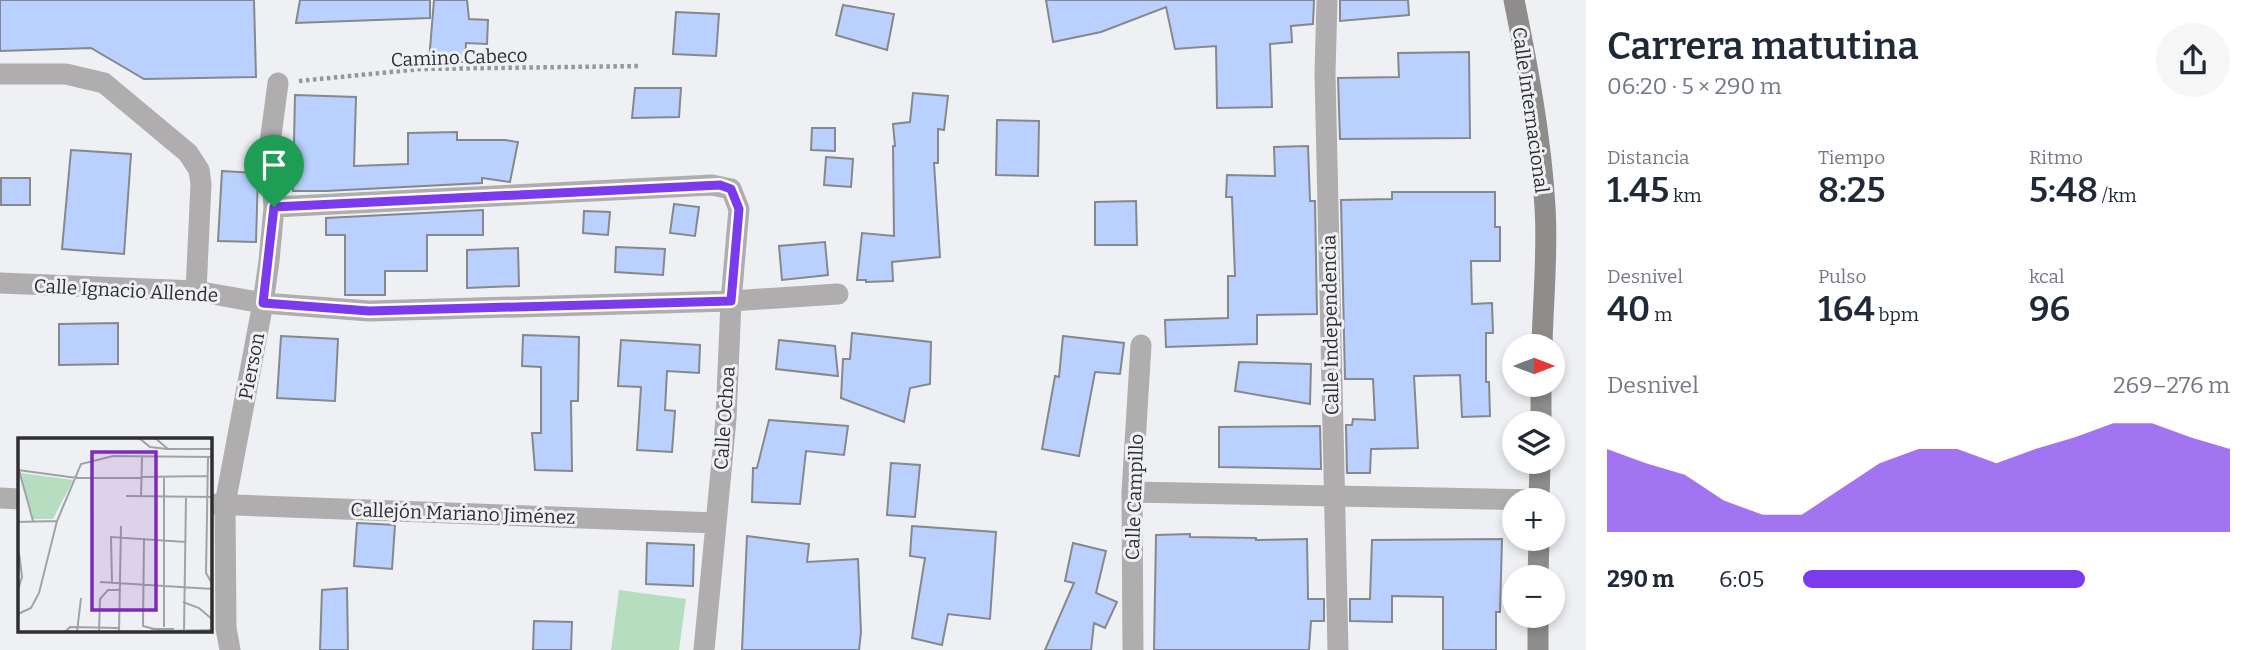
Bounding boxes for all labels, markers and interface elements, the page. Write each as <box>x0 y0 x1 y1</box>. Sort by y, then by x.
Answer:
text: Carrera matutina <box>1607 23 1919 69</box>
button: share <box>2156 23 2230 97</box>
street label: Calle Internacional <box>1507 25 1554 195</box>
street label: Camino Cabeco <box>390 44 528 71</box>
text: 06:20 · 5 × 290 m <box>1607 72 1782 100</box>
pin <box>244 135 304 207</box>
icon: arrive <box>255 146 293 184</box>
text: Distancia <box>1607 146 1689 169</box>
text: Tiempo <box>1818 146 1885 169</box>
text: Ritmo <box>2029 146 2083 169</box>
text: 1.45 <box>1607 169 1669 211</box>
text: 8:25 <box>1818 169 1885 211</box>
text: 5:48 <box>2029 169 2098 211</box>
text: km <box>1669 184 1702 207</box>
text: /km <box>2098 184 2137 207</box>
street label: Calle Independencia <box>1317 234 1344 415</box>
text: Desnivel <box>1607 265 1683 288</box>
text: Pulso <box>1818 265 1866 288</box>
text: kcal <box>2029 265 2064 288</box>
street label: Calle Ignacio Allende <box>33 274 219 307</box>
text: 40 <box>1607 288 1650 330</box>
text: 164 <box>1818 288 1875 330</box>
text: 96 <box>2029 288 2070 330</box>
text: m <box>1650 303 1672 326</box>
text: bpm <box>1875 303 1919 326</box>
street label: Pierson <box>234 331 269 401</box>
north arrow <box>1502 334 1564 397</box>
map controls <box>1502 334 1565 628</box>
street label: Calle Ochoa <box>709 365 740 471</box>
text: Desnivel <box>1607 371 1699 399</box>
text: 269–276 m <box>2113 371 2230 399</box>
button: layers <box>1502 411 1565 474</box>
street label: Calle Campillo <box>1121 433 1148 561</box>
inset map <box>18 438 212 632</box>
button: + <box>1502 488 1565 551</box>
street label: Callejón Mariano Jiménez <box>350 498 576 529</box>
button: − <box>1502 565 1565 628</box>
text: 290 m <box>1607 565 1674 593</box>
text: 6:05 <box>1719 565 1764 593</box>

